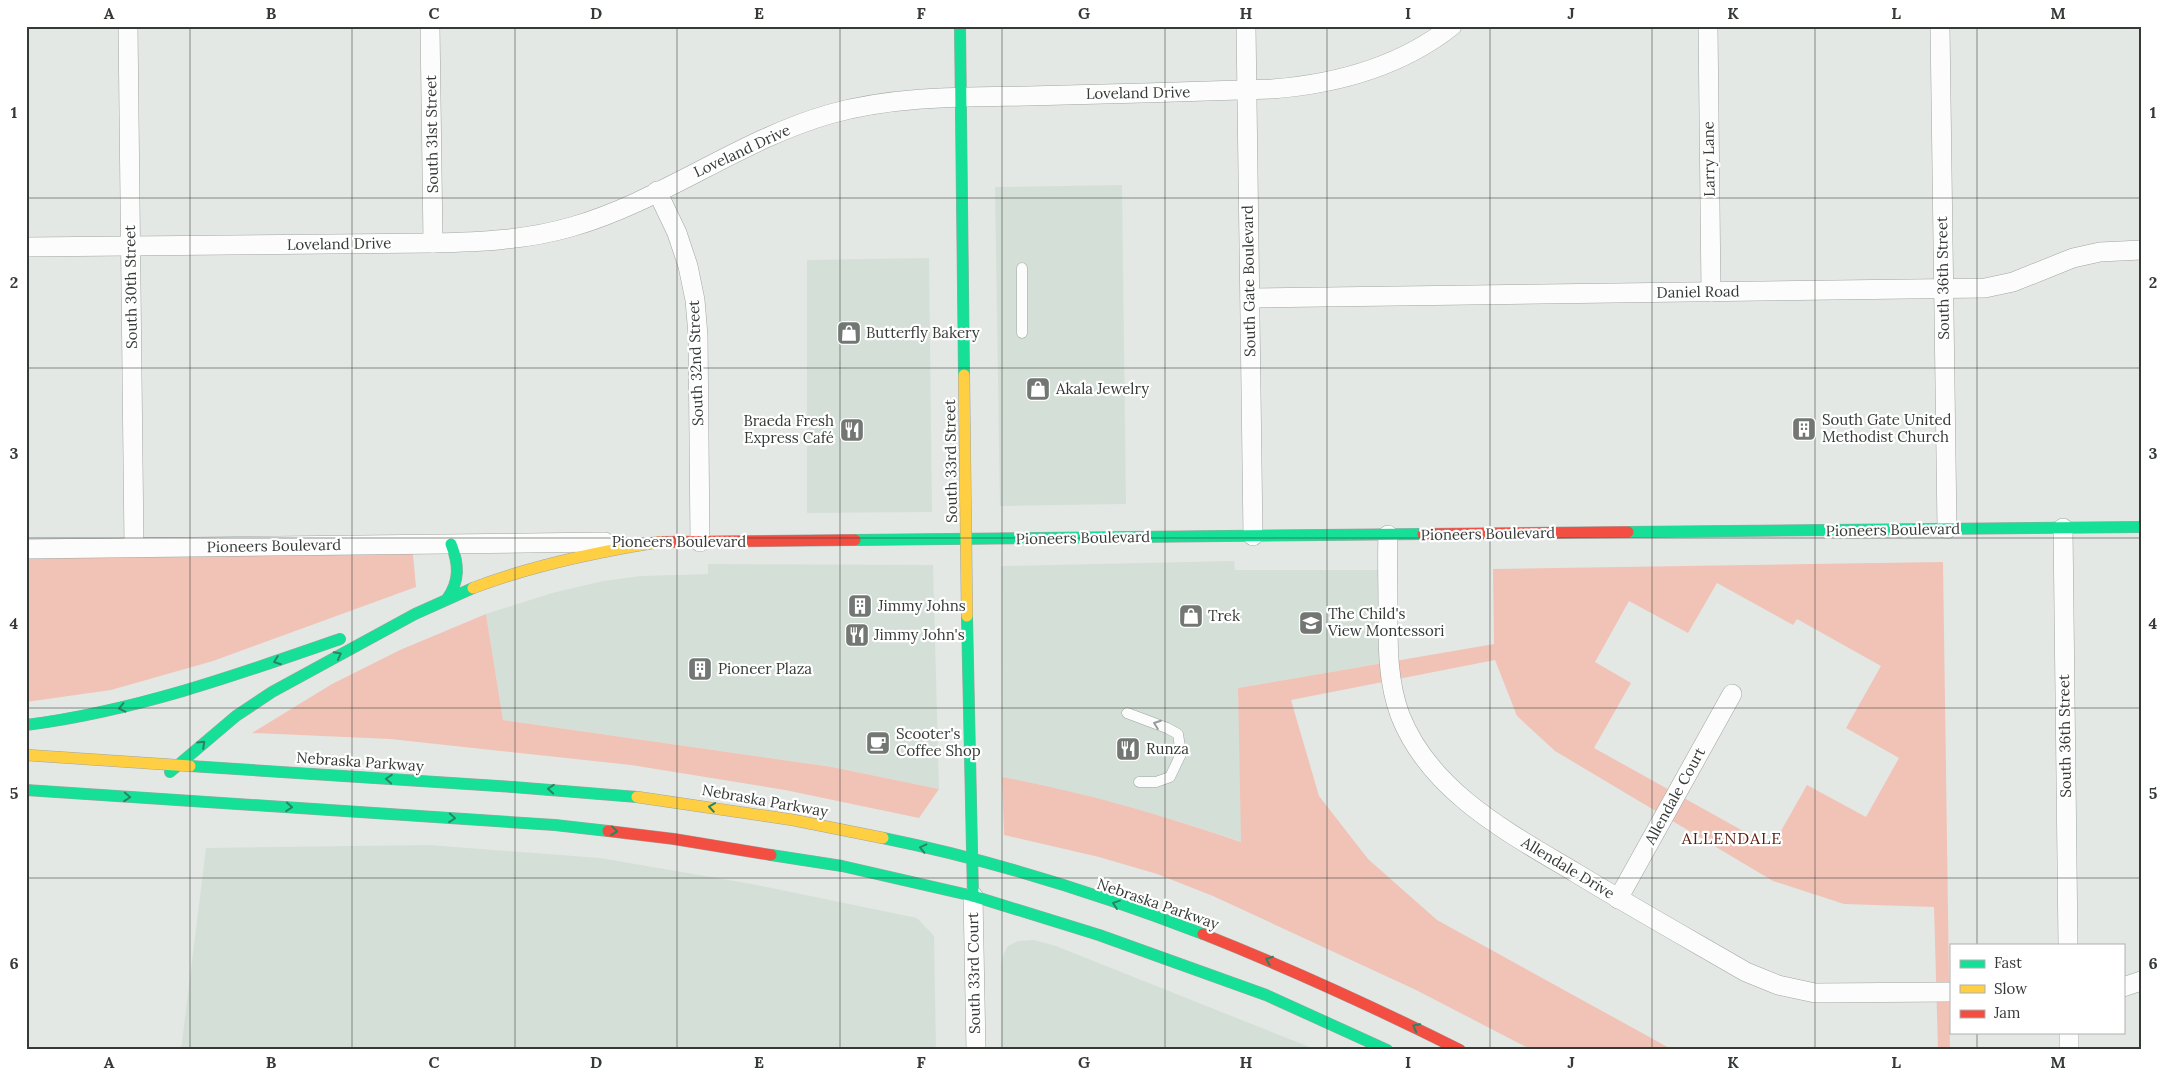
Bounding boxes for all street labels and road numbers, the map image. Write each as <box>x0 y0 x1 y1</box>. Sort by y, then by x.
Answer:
street label: South 31st Street <box>421 75 442 193</box>
street label: Loveland Drive <box>1086 82 1190 103</box>
street label: Loveland Drive <box>690 120 793 181</box>
street label: Larry Lane <box>1698 121 1719 197</box>
street label: South Gate Boulevard <box>1238 205 1259 357</box>
street label: South 36th Street <box>1932 216 1953 340</box>
street label: South 30th Street <box>120 225 141 349</box>
street label: Loveland Drive <box>287 233 391 254</box>
street label: Daniel Road <box>1656 281 1740 302</box>
street label: South 32nd Street <box>684 300 707 426</box>
street label: South 33rd Street <box>940 399 961 523</box>
street label: Pioneers Boulevard <box>1826 519 1960 540</box>
street label: Pioneers Boulevard <box>1421 523 1555 544</box>
street label: Pioneers Boulevard <box>1016 527 1150 548</box>
street label: Pioneers Boulevard <box>612 532 746 551</box>
street label: Pioneers Boulevard <box>207 535 341 556</box>
street label: South 36th Street <box>2054 674 2075 798</box>
street label: Allendale Court <box>1640 744 1709 849</box>
street label: Nebraska Parkway <box>296 748 424 775</box>
street label: Nebraska Parkway <box>701 780 830 821</box>
street label: Allendale Drive <box>1517 832 1618 903</box>
street label: Nebraska Parkway <box>1095 874 1222 933</box>
street label: South 33rd Court <box>963 912 984 1034</box>

